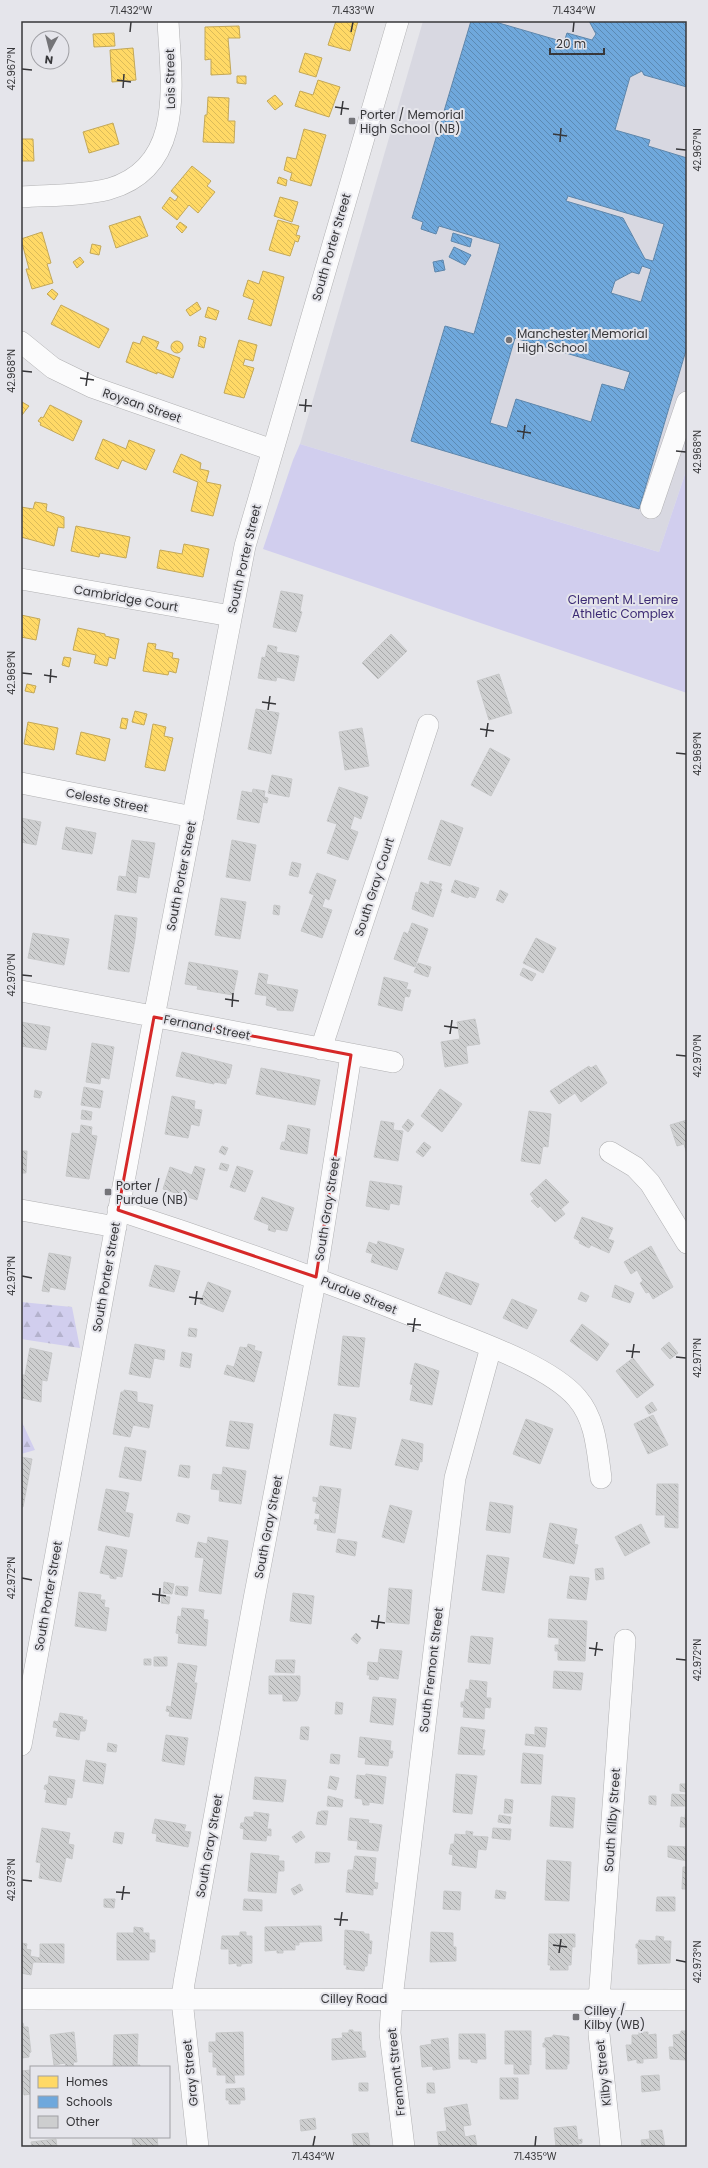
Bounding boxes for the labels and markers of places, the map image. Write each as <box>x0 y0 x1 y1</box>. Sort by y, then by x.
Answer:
place label: Porter / Memorial High School (NB) <box>360 106 464 137</box>
marker: Porter / Memorial High School (NB) <box>347 116 357 126</box>
place label: Manchester Memorial High School <box>517 325 648 356</box>
marker: Manchester Memorial High School <box>504 335 514 345</box>
place label: Porter / Purdue (NB) <box>116 1177 188 1208</box>
marker: Porter / Purdue (NB) <box>103 1187 113 1197</box>
place label: Cilley / Kilby (WB) <box>584 2002 645 2033</box>
marker: Cilley / Kilby (WB) <box>571 2012 581 2022</box>

